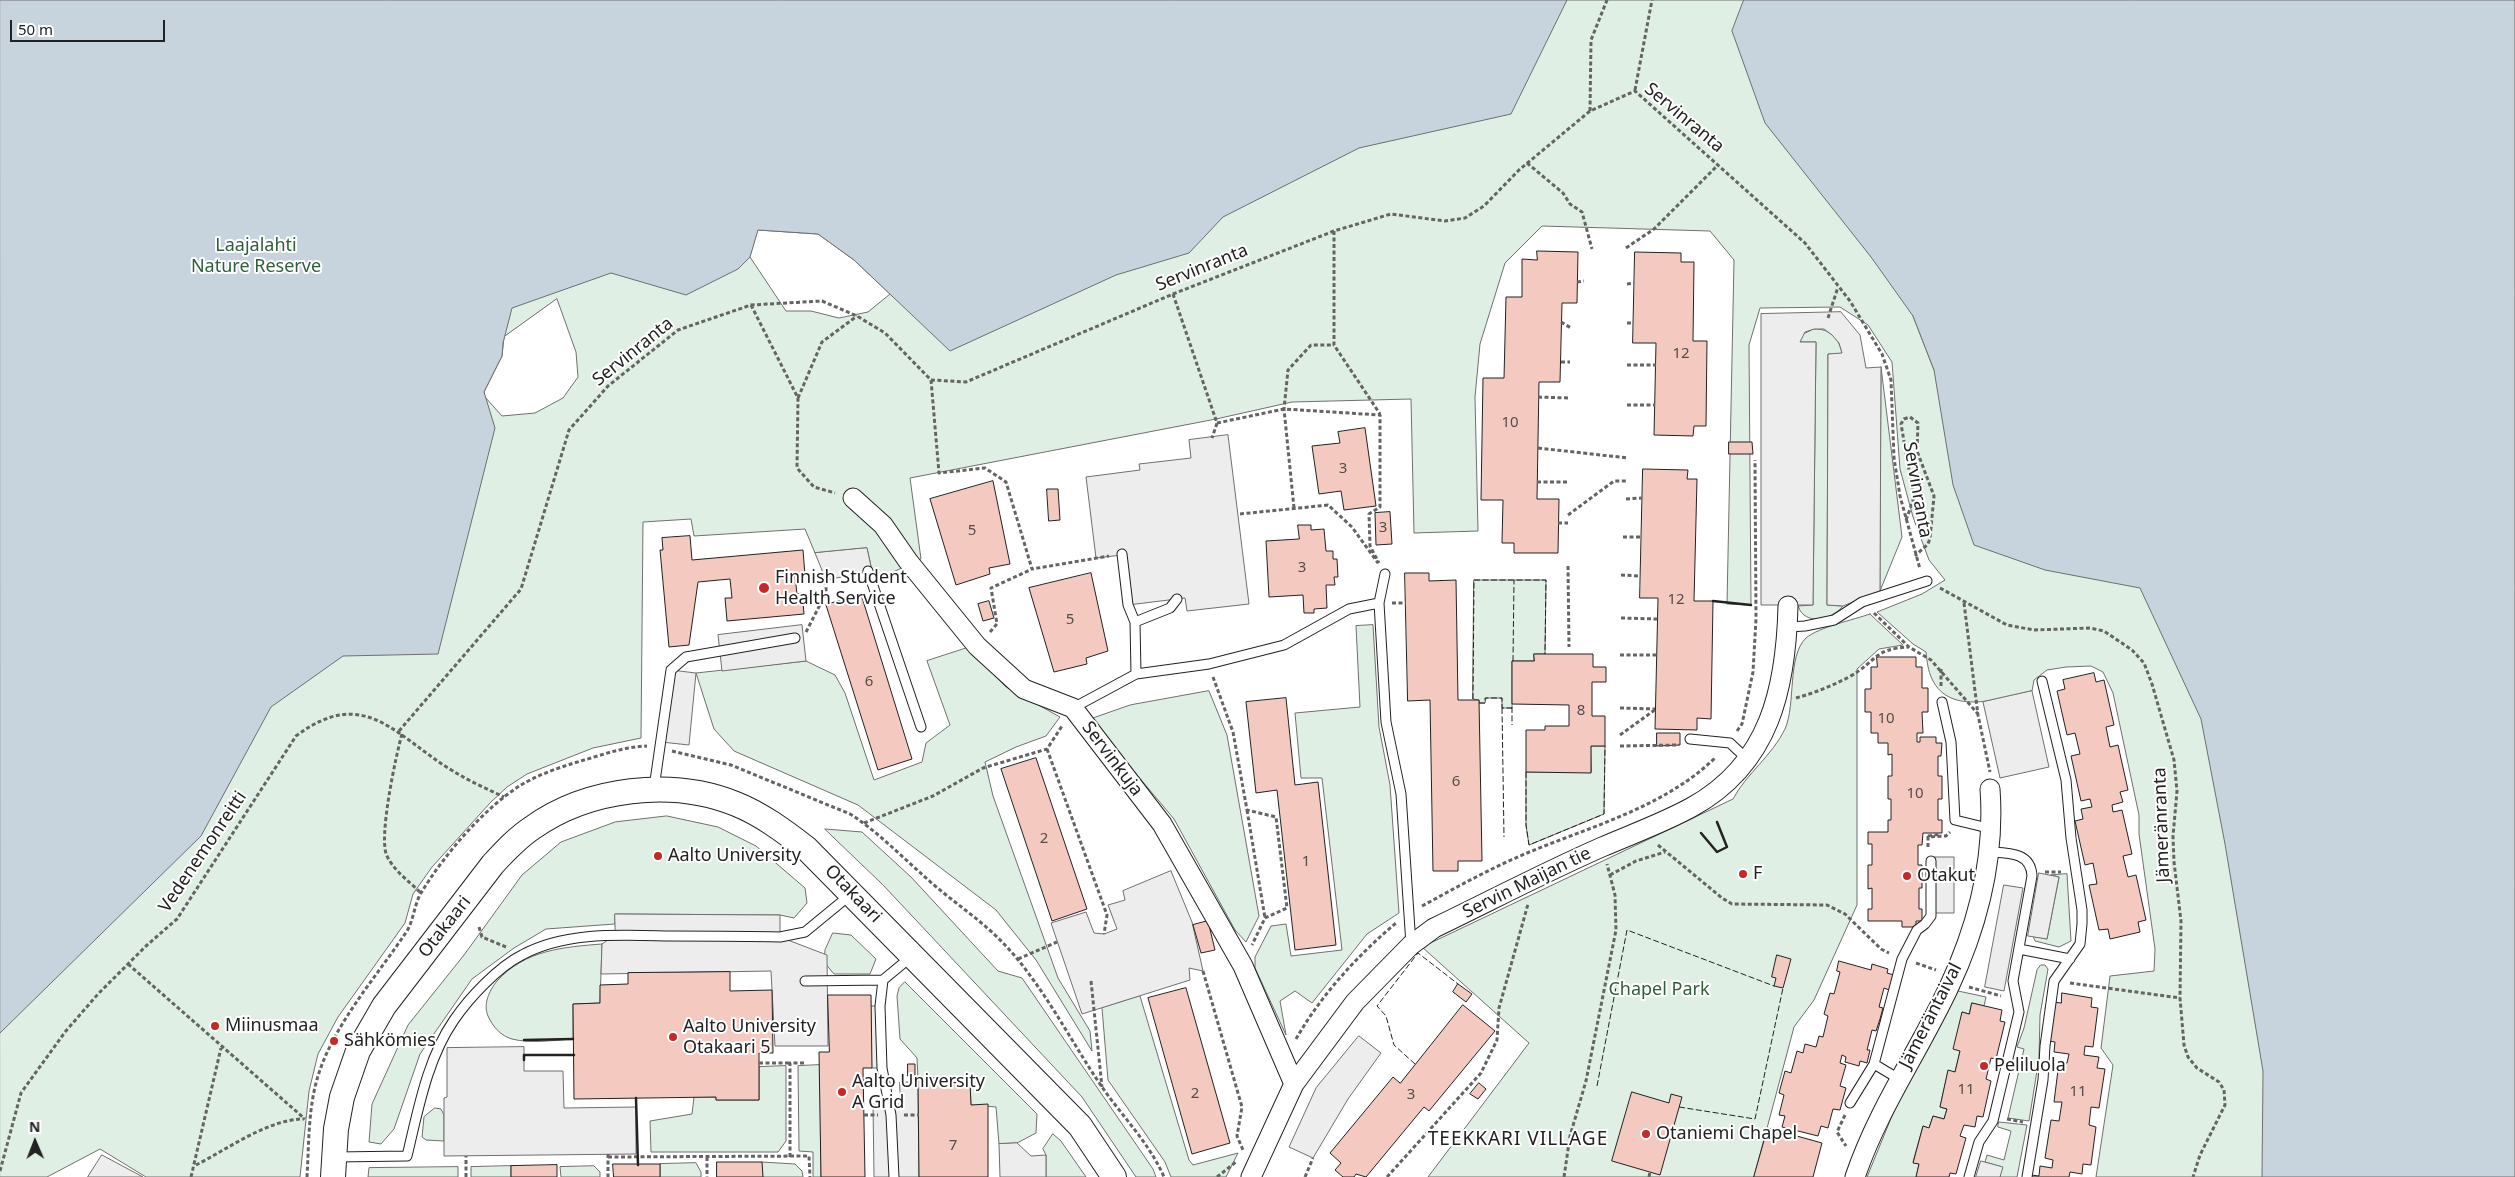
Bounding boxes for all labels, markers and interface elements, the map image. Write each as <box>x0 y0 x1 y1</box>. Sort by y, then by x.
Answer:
scale bar <box>12 10 168 42</box>
text: 50 m <box>18 19 53 39</box>
street label: Servinranta <box>1640 78 1728 158</box>
park label: Laajalahti Nature Reserve <box>191 235 321 278</box>
street label: Servinranta <box>1153 240 1251 296</box>
street label: Servinranta <box>588 313 678 391</box>
house number: 12 <box>1672 345 1690 363</box>
house number: 10 <box>1501 414 1519 432</box>
street label: Servinranta <box>1898 440 1936 540</box>
house number: 3 <box>1339 460 1347 478</box>
house number: 3 <box>1379 519 1387 537</box>
house number: 5 <box>968 522 976 540</box>
house number: 3 <box>1298 559 1306 577</box>
place label: Finnish Student Health Service <box>775 567 907 610</box>
marker: Finnish Student Health Service <box>757 581 771 595</box>
house number: 12 <box>1667 591 1685 609</box>
house number: 5 <box>1066 611 1074 629</box>
house number: 6 <box>865 673 873 691</box>
house number: 8 <box>1577 702 1585 720</box>
house number: 10 <box>1877 710 1895 728</box>
street label: Servinkuja <box>1077 717 1147 801</box>
street label: Jämeränranta <box>2149 767 2175 883</box>
house number: 6 <box>1452 773 1460 791</box>
house number: 10 <box>1906 785 1924 803</box>
street label: Vedenemonreitti <box>154 787 252 917</box>
house number: 2 <box>1040 830 1048 848</box>
street label: Servin Maijan tie <box>1459 843 1595 923</box>
place label: Aalto University <box>668 845 801 867</box>
marker: Aalto University <box>652 850 664 862</box>
house number: 1 <box>1302 853 1310 871</box>
street label: Otakaari <box>820 860 886 928</box>
place label: F <box>1753 863 1762 885</box>
place label: Otakut <box>1917 865 1975 887</box>
marker: F <box>1737 868 1749 880</box>
marker: Otakut <box>1901 870 1913 882</box>
street label: Otakaari <box>414 892 476 962</box>
street label: Jämeräntaival <box>1895 960 1967 1072</box>
park label: Chapel Park <box>1608 979 1710 1001</box>
place label: Miinusmaa <box>225 1015 319 1037</box>
place label: Aalto University Otakaari 5 <box>683 1016 816 1058</box>
marker: Miinusmaa <box>209 1020 221 1032</box>
place label: Sähkömies <box>344 1030 436 1052</box>
marker: Aalto University Otakaari 5 <box>667 1031 679 1043</box>
marker: Sähkömies <box>328 1035 340 1047</box>
place label: Peliluola <box>1994 1055 2066 1077</box>
marker: Peliluola <box>1978 1060 1990 1072</box>
place label: Aalto University A Grid <box>852 1071 985 1114</box>
house number: 11 <box>1957 1081 1975 1099</box>
house number: 11 <box>2069 1083 2087 1101</box>
house number: 2 <box>1191 1085 1199 1103</box>
marker: Aalto University A Grid <box>836 1086 848 1098</box>
house number: 3 <box>1407 1086 1415 1104</box>
north arrow <box>10 1117 60 1167</box>
text: N <box>29 1117 41 1136</box>
place label: Otaniemi Chapel <box>1656 1123 1797 1145</box>
marker: Otaniemi Chapel <box>1640 1128 1652 1140</box>
district label: TEEKKARI VILLAGE <box>1426 1129 1610 1151</box>
house number: 7 <box>949 1137 957 1155</box>

